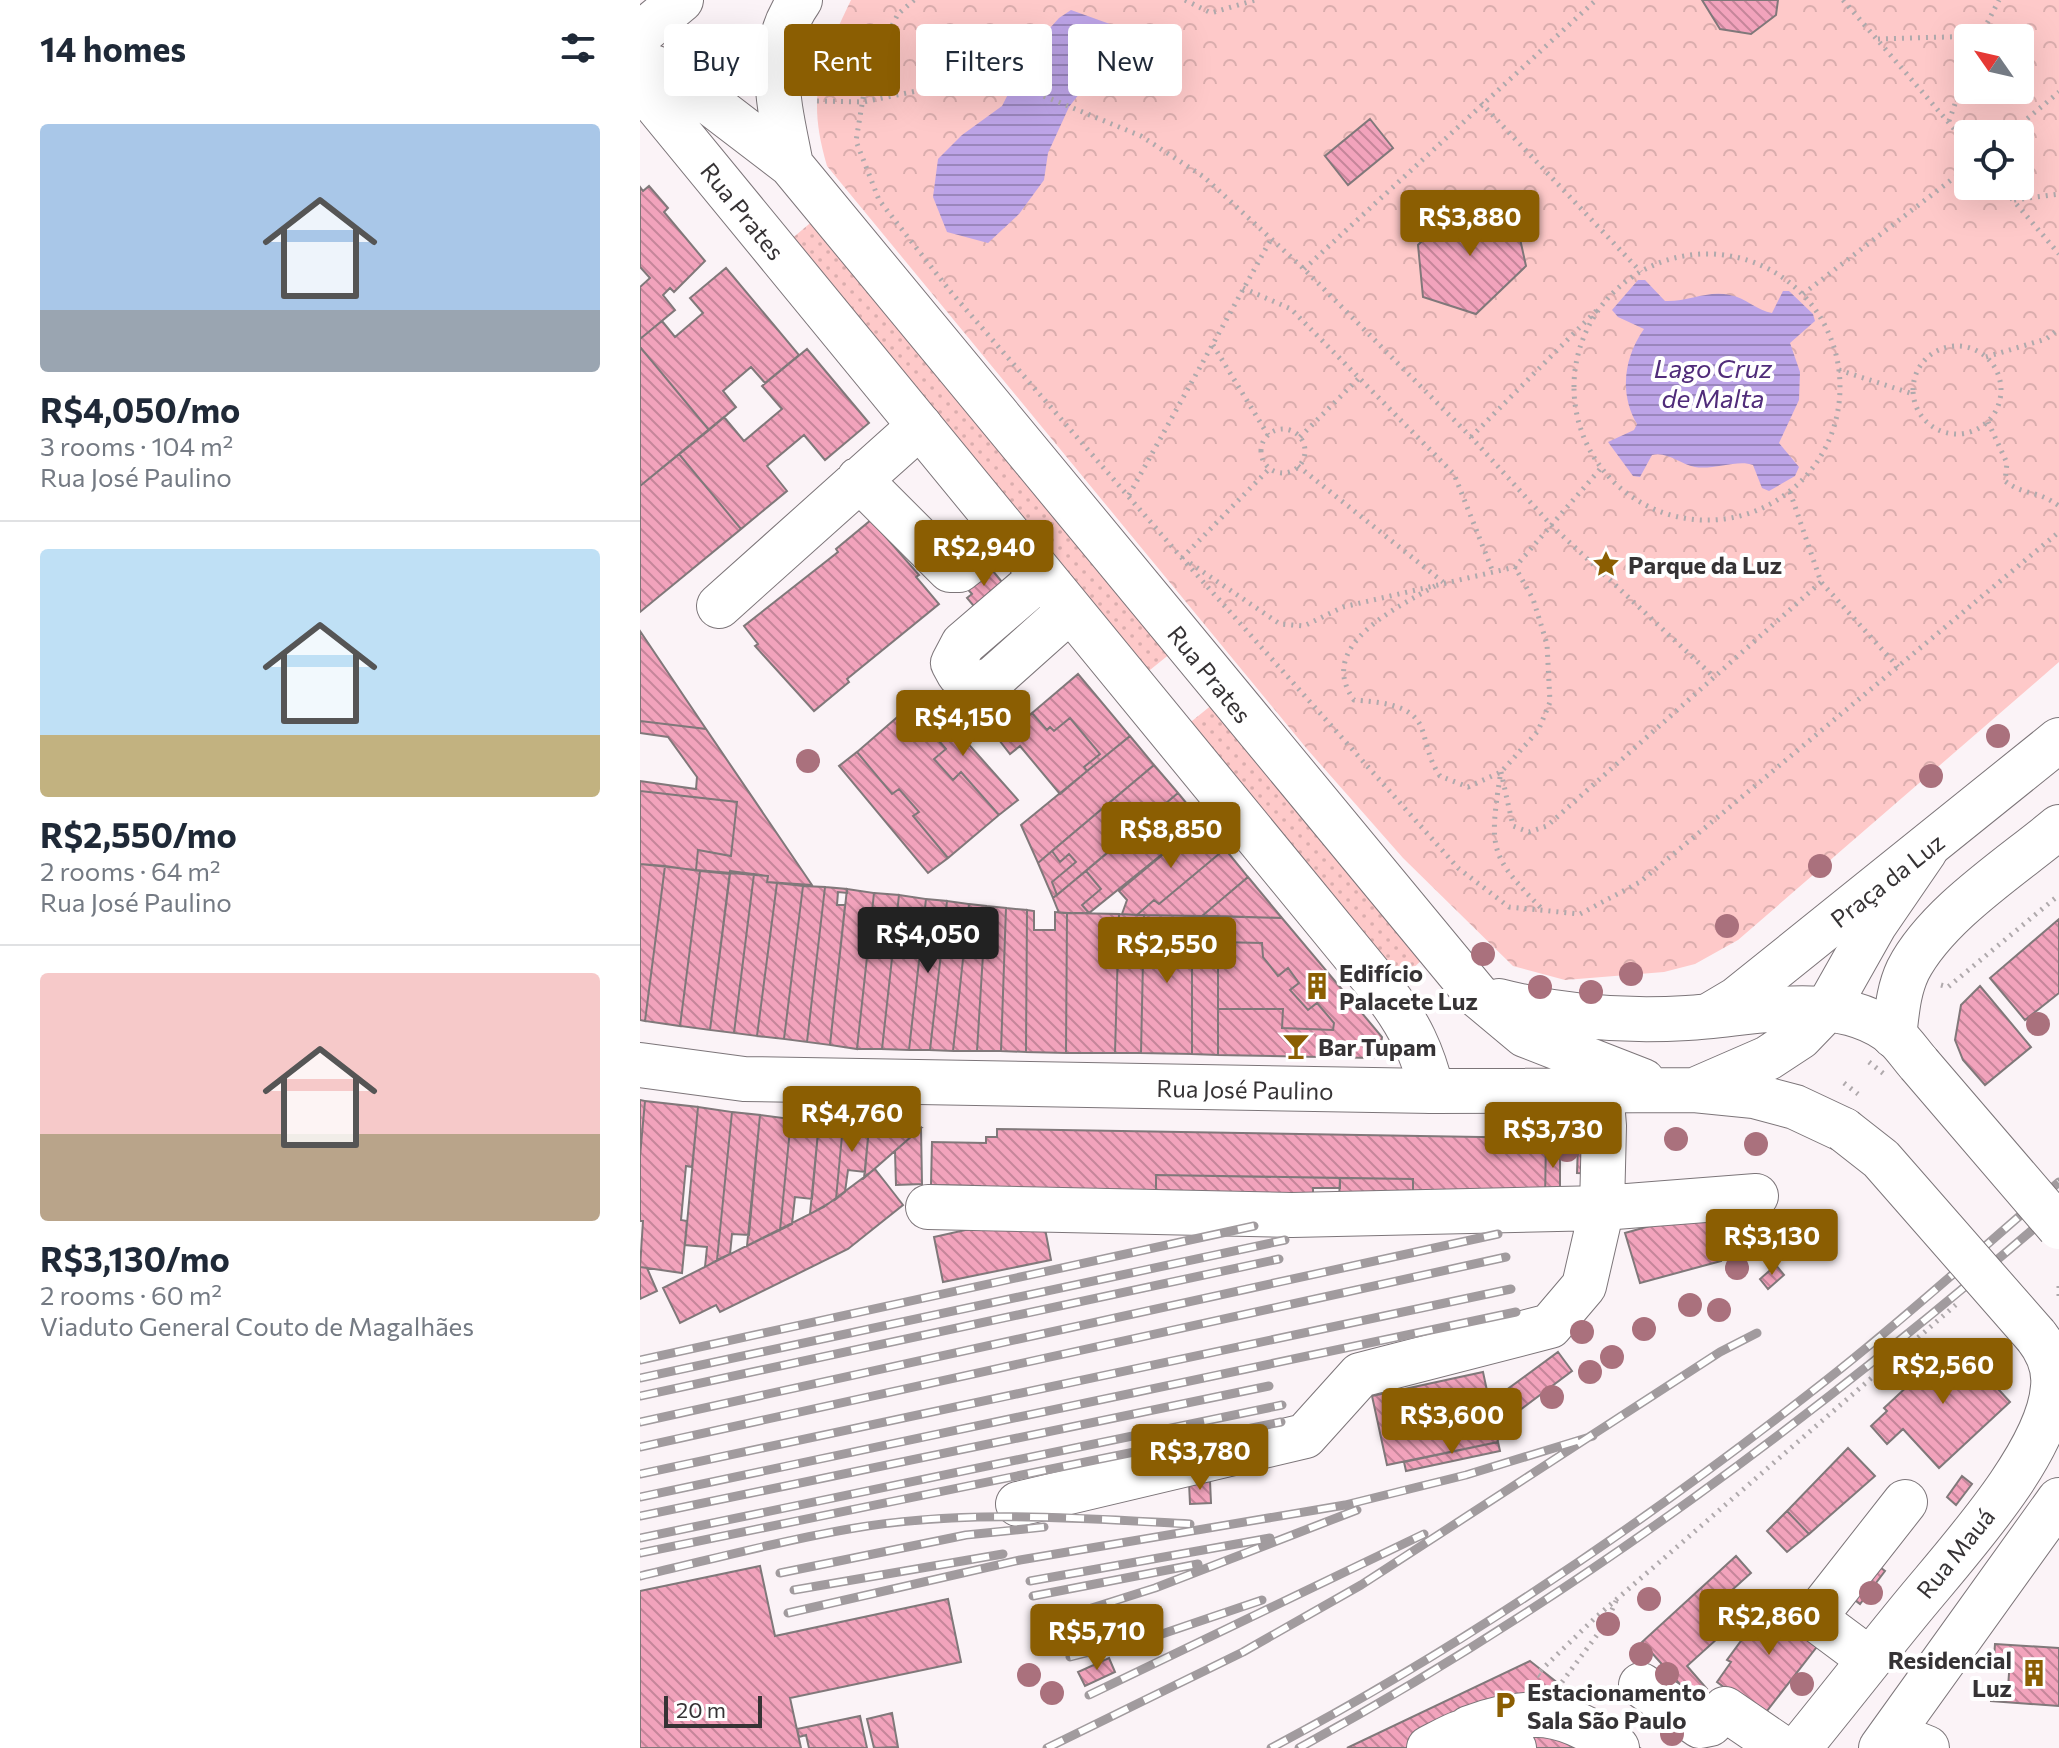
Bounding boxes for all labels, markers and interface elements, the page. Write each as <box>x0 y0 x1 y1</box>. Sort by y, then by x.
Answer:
chip: Buy <box>664 24 768 96</box>
chip: Rent <box>784 24 900 96</box>
chip: Filters <box>916 24 1052 96</box>
chip: New <box>1068 24 1182 96</box>
north arrow <box>1954 24 2034 104</box>
map controls <box>1954 24 2034 200</box>
icon: filters <box>556 26 600 70</box>
text: 14 homes <box>40 27 186 69</box>
button: locate <box>1954 120 2034 200</box>
street label: Rua Prates <box>695 157 791 265</box>
icon: home <box>248 176 392 320</box>
pin: R$3,880 <box>1396 190 1544 258</box>
text: R$3,880 <box>1418 200 1522 231</box>
water label: Lago Cruz de Malta <box>1654 352 1772 413</box>
text: R$4,050/mo <box>40 388 240 430</box>
text: 3 rooms · 104 m² <box>40 430 233 461</box>
text: Rua José Paulino <box>40 461 232 492</box>
pin: R$2,940 <box>910 520 1058 588</box>
text: R$2,940 <box>932 530 1036 561</box>
place icon: Parque da Luz <box>1591 549 1621 579</box>
place label: Parque da Luz <box>1628 550 1782 579</box>
icon: home <box>248 601 392 745</box>
street label: Rua Prates <box>1162 620 1258 728</box>
pin: R$4,150 <box>889 690 1037 758</box>
text: R$4,150 <box>914 700 1012 731</box>
pin: R$8,850 <box>1097 802 1245 870</box>
text: R$8,850 <box>1119 812 1223 843</box>
text: R$2,550/mo <box>40 813 237 855</box>
street label: Praça da Luz <box>1824 827 1950 933</box>
text: 2 rooms · 64 m² <box>40 855 221 886</box>
text: Rua José Paulino <box>40 886 232 917</box>
pin: R$4,050 <box>854 907 1002 975</box>
text: R$4,050 <box>876 917 980 948</box>
pin: R$2,550 <box>1093 917 1241 985</box>
text: R$2,550 <box>1116 927 1218 958</box>
place label: Edifício Palacete Luz <box>1339 958 1478 1015</box>
building icon: Edifício Palacete Luz <box>1302 971 1332 1001</box>
icon: home <box>248 1025 392 1169</box>
bar icon: Bar Tupam <box>1281 1031 1311 1061</box>
place label: Bar Tupam <box>1318 1032 1437 1061</box>
street label: Rua José Paulino <box>1156 1073 1334 1105</box>
pin: R$4,760 <box>778 1086 926 1154</box>
text: R$4,760 <box>801 1096 903 1127</box>
pin: R$3,730 <box>1479 1102 1627 1170</box>
text: R$3,730 <box>1503 1112 1603 1143</box>
pin: R$3,130 <box>1698 1209 1846 1277</box>
text: R$3,130 <box>1724 1219 1820 1250</box>
text: R$3,130/mo <box>40 1237 230 1279</box>
text: 2 rooms · 60 m² <box>40 1279 222 1310</box>
text: Viaduto General Couto de Magalhães <box>40 1310 474 1341</box>
pin: R$2,560 <box>1869 1338 2017 1406</box>
text: R$2,560 <box>1892 1348 1994 1379</box>
pin: R$3,600 <box>1378 1388 1526 1456</box>
text: R$3,600 <box>1400 1398 1504 1429</box>
pin: R$3,780 <box>1126 1424 1274 1492</box>
text: R$3,780 <box>1149 1434 1251 1465</box>
street label: Rua Mauá <box>1910 1502 2000 1604</box>
pin: R$2,860 <box>1695 1589 1843 1657</box>
text: R$2,860 <box>1717 1599 1821 1630</box>
pin: R$5,710 <box>1023 1604 1171 1672</box>
text: R$5,710 <box>1048 1614 1146 1645</box>
place label: Residencial Luz <box>1888 1645 2012 1702</box>
building icon: Residencial Luz <box>2019 1658 2049 1688</box>
place label: Estacionamento Sala São Paulo <box>1527 1677 1706 1734</box>
parking icon: Estacionamento Sala São Paulo <box>1490 1690 1520 1720</box>
scale bar <box>664 1692 762 1728</box>
text: 20 m <box>676 1696 726 1723</box>

